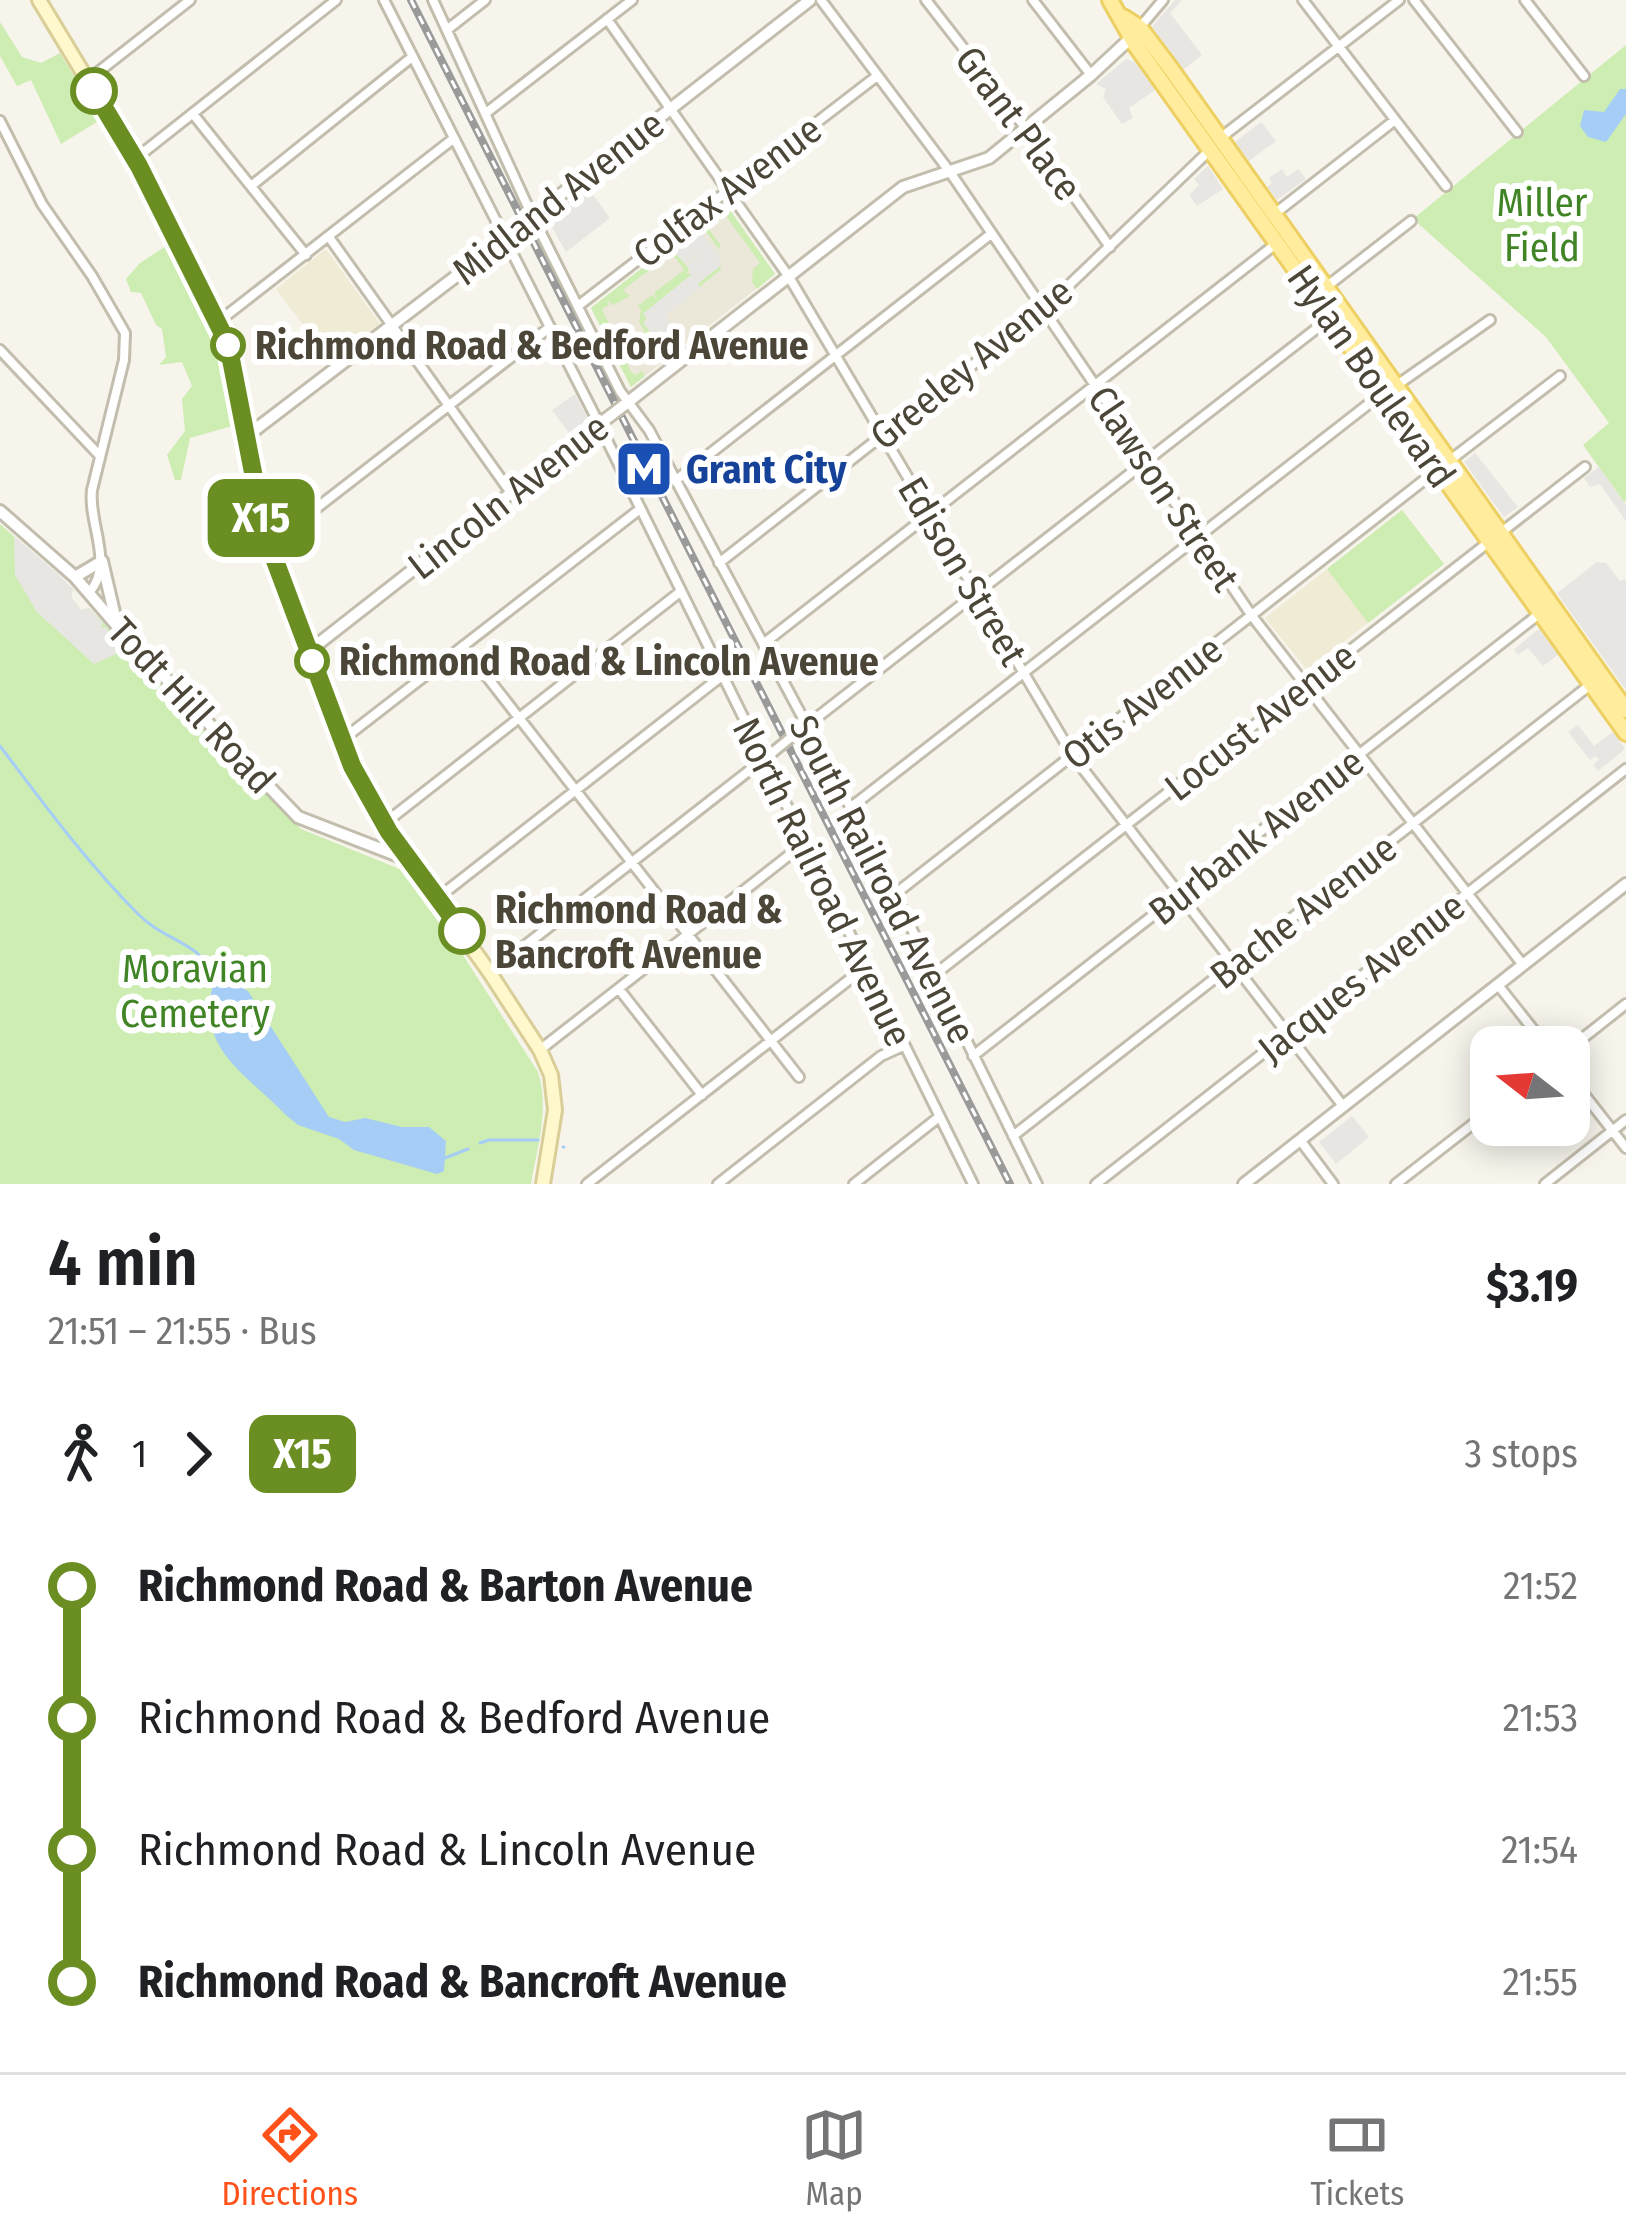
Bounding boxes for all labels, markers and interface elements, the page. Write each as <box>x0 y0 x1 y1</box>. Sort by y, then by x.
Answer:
street label: Grant Place <box>945 38 1091 210</box>
unlabelled marker <box>72 69 116 113</box>
street label: Midland Avenue <box>444 101 673 295</box>
street label: Colfax Avenue <box>625 106 831 277</box>
park label: Miller Field <box>1497 180 1588 271</box>
street label: Hylan Boulevard <box>1278 257 1465 497</box>
street label: Greeley Avenue <box>861 268 1082 459</box>
place label: Richmond Road & Bedford Avenue <box>255 323 809 369</box>
marker: Richmond Road & Bedford Avenue <box>212 329 244 361</box>
street label: Clawson Street <box>1078 378 1249 600</box>
street label: Lincoln Avenue <box>399 404 618 589</box>
metro station icon: Grant City <box>613 438 675 500</box>
place label: Grant City <box>686 447 847 493</box>
street label: Edison Street <box>888 469 1036 674</box>
line badge: X15 <box>192 479 330 557</box>
text: X15 <box>232 493 290 543</box>
street label: Todt Hill Road <box>98 608 284 803</box>
street label: Otis Avenue <box>1054 626 1232 779</box>
street label: Locust Avenue <box>1156 633 1365 811</box>
place label: Richmond Road & Lincoln Avenue <box>339 639 879 685</box>
marker: Richmond Road & Lincoln Avenue <box>296 645 328 677</box>
street label: South Railroad Avenue <box>779 708 985 1051</box>
street label: North Railroad Avenue <box>723 711 922 1054</box>
street label: Burbank Avenue <box>1140 739 1373 935</box>
street label: Bache Avenue <box>1201 825 1406 999</box>
street label: Jacques Avenue <box>1249 883 1474 1073</box>
place label: Richmond Road & Bancroft Avenue <box>495 887 782 978</box>
marker: Richmond Road & Bancroft Avenue <box>440 909 484 953</box>
park label: Moravian Cemetery <box>120 946 271 1037</box>
north arrow <box>1470 1026 1590 1146</box>
map controls <box>1470 1026 1590 1146</box>
text: 4 min <box>48 1223 198 1302</box>
text: $3.19 <box>1486 1259 1578 1313</box>
text: 21:51 – 21:55 · Bus <box>48 1308 317 1354</box>
icon: walk <box>48 1421 114 1487</box>
icon: forward <box>165 1421 231 1487</box>
text: X15 <box>273 1429 332 1479</box>
text: 1 <box>132 1431 147 1477</box>
text: 3 stops <box>1465 1431 1578 1477</box>
text: Richmond Road & Barton Avenue <box>138 1559 753 1613</box>
text: 21:52 <box>1503 1563 1578 1609</box>
text: Richmond Road & Bedford Avenue <box>138 1691 770 1745</box>
text: 21:53 <box>1503 1695 1578 1741</box>
text: Richmond Road & Lincoln Avenue <box>138 1823 756 1877</box>
text: 21:54 <box>1501 1827 1578 1873</box>
text: Richmond Road & Bancroft Avenue <box>138 1955 787 2009</box>
text: 21:55 <box>1502 1959 1578 2005</box>
tab: Directions <box>222 2102 358 2214</box>
tab: Map <box>801 2102 867 2214</box>
tab: Tickets <box>1310 2102 1404 2214</box>

